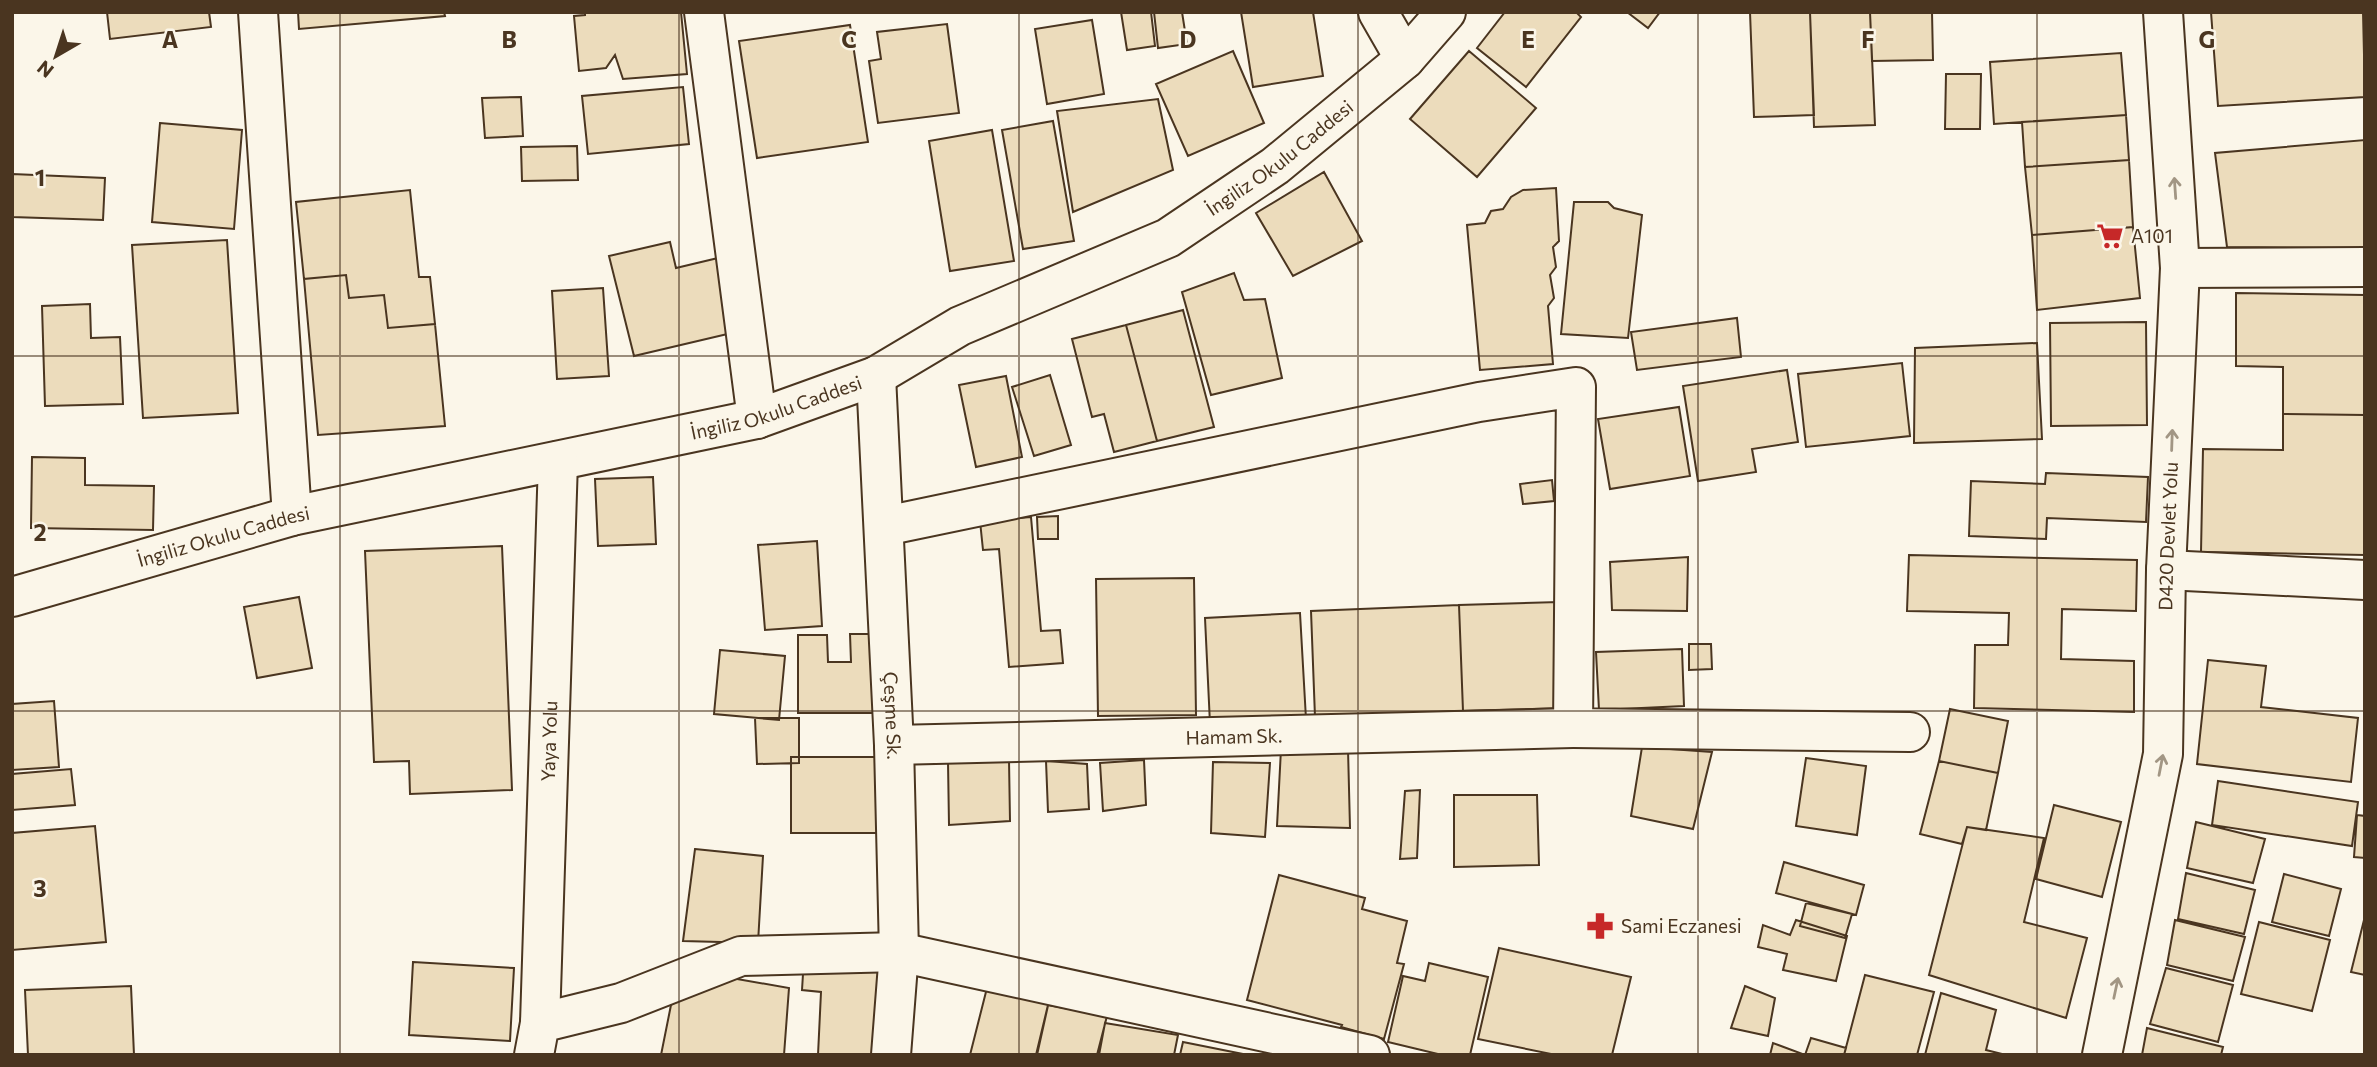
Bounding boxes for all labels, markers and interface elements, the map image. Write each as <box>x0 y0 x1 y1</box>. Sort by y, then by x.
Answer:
north arrow <box>21 21 91 91</box>
text: A <box>162 25 179 53</box>
text: B <box>501 25 517 53</box>
text: C <box>841 25 857 53</box>
text: D <box>1180 25 1197 53</box>
text: E <box>1521 25 1535 53</box>
text: F <box>1861 25 1875 53</box>
text: G <box>2199 25 2215 53</box>
text: N <box>32 56 58 83</box>
street label: İngiliz Okulu Caddesi <box>1201 95 1357 220</box>
text: 1 <box>35 163 45 191</box>
one-way arrow <box>2168 177 2181 200</box>
supermarket icon: A101 <box>2095 221 2125 251</box>
place label: A101 <box>2131 224 2173 247</box>
street label: İngiliz Okulu Caddesi <box>688 370 865 444</box>
one-way arrow <box>2165 429 2178 452</box>
street label: D420 Devlet Yolu <box>2153 461 2182 611</box>
street label: İngiliz Okulu Caddesi <box>134 501 312 571</box>
text: 2 <box>33 518 47 546</box>
street label: Çeşme Sk. <box>879 671 906 760</box>
street label: Yaya Yolu <box>536 700 561 782</box>
street label: Hamam Sk. <box>1185 723 1283 749</box>
one-way arrow <box>2155 754 2169 777</box>
text: 3 <box>33 874 47 902</box>
pharmacy icon: Sami Eczanesi <box>1585 911 1615 941</box>
place label: Sami Eczanesi <box>1621 914 1742 937</box>
one-way arrow <box>2109 977 2123 1000</box>

